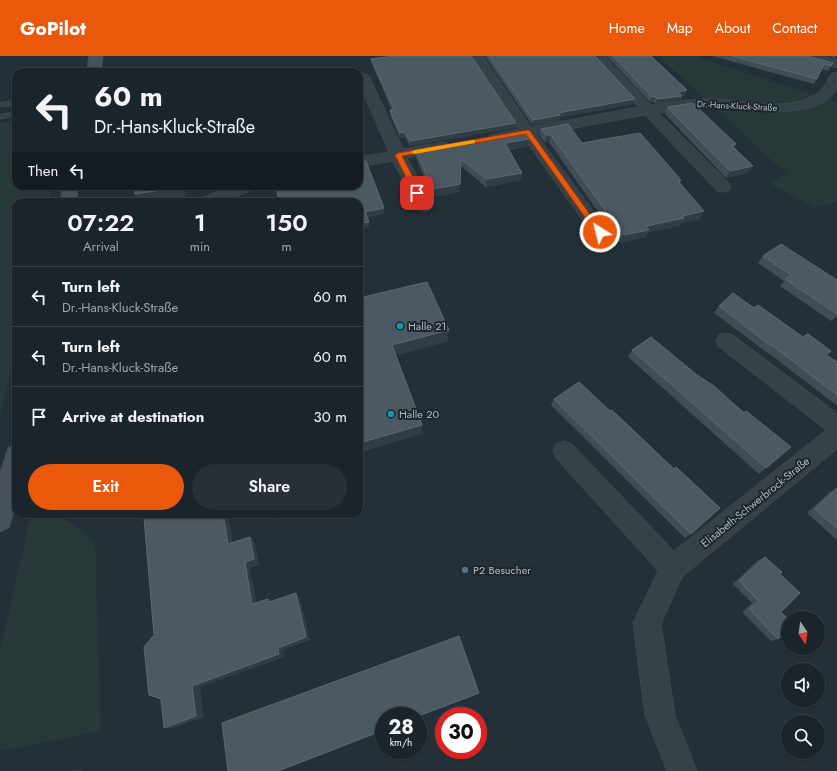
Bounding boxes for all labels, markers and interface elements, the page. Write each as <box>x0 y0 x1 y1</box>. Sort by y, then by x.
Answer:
text: GoPilot <box>20 15 86 42</box>
text: Home <box>609 18 645 38</box>
text: Map <box>667 18 693 38</box>
text: About <box>715 18 750 38</box>
text: Contact <box>772 18 817 38</box>
text: 60 m <box>94 76 163 117</box>
icon: left <box>28 84 80 136</box>
street label: Dr.-Hans-Kluck-Straße <box>696 97 778 114</box>
text: Dr.-Hans-Kluck-Straße <box>94 114 255 140</box>
text: Then <box>28 160 58 182</box>
icon: left <box>66 160 88 182</box>
pin <box>400 176 434 210</box>
icon: arrive <box>406 182 428 204</box>
text: 07:22 <box>67 205 134 240</box>
text: 1 <box>194 205 206 240</box>
text: 150 <box>266 205 308 240</box>
position arrow <box>579 211 621 253</box>
text: Arrival <box>83 237 119 256</box>
text: min <box>190 237 210 256</box>
text: m <box>282 237 292 256</box>
text: Turn left <box>62 276 120 298</box>
icon: left <box>28 286 50 308</box>
text: 60 m <box>313 286 347 308</box>
text: Dr.-Hans-Kluck-Straße <box>62 298 178 317</box>
place label: Halle 21 <box>408 318 446 334</box>
marker: Halle 21 <box>395 321 405 331</box>
text: Turn left <box>62 336 120 358</box>
icon: left <box>28 346 50 368</box>
text: 60 m <box>313 346 347 368</box>
text: Dr.-Hans-Kluck-Straße <box>62 358 178 377</box>
icon: arrive <box>28 406 50 428</box>
text: Arrive at destination <box>62 406 204 428</box>
text: 30 m <box>314 406 347 428</box>
place label: Halle 20 <box>399 406 439 422</box>
marker: Halle 20 <box>386 409 396 419</box>
street label: Elisabeth-Schwerbrock-Straße <box>697 453 813 551</box>
button: Exit <box>28 464 184 510</box>
button: Share <box>192 464 347 510</box>
place label: P2 Besucher <box>473 562 531 578</box>
marker: P2 Besucher <box>460 565 470 575</box>
north arrow <box>781 611 825 655</box>
map controls <box>781 611 825 759</box>
button: sound <box>781 663 825 707</box>
speed limit sign: 30 <box>435 707 487 759</box>
text: 28 <box>388 713 414 742</box>
button: search <box>781 715 825 759</box>
text: km/h <box>390 735 412 750</box>

